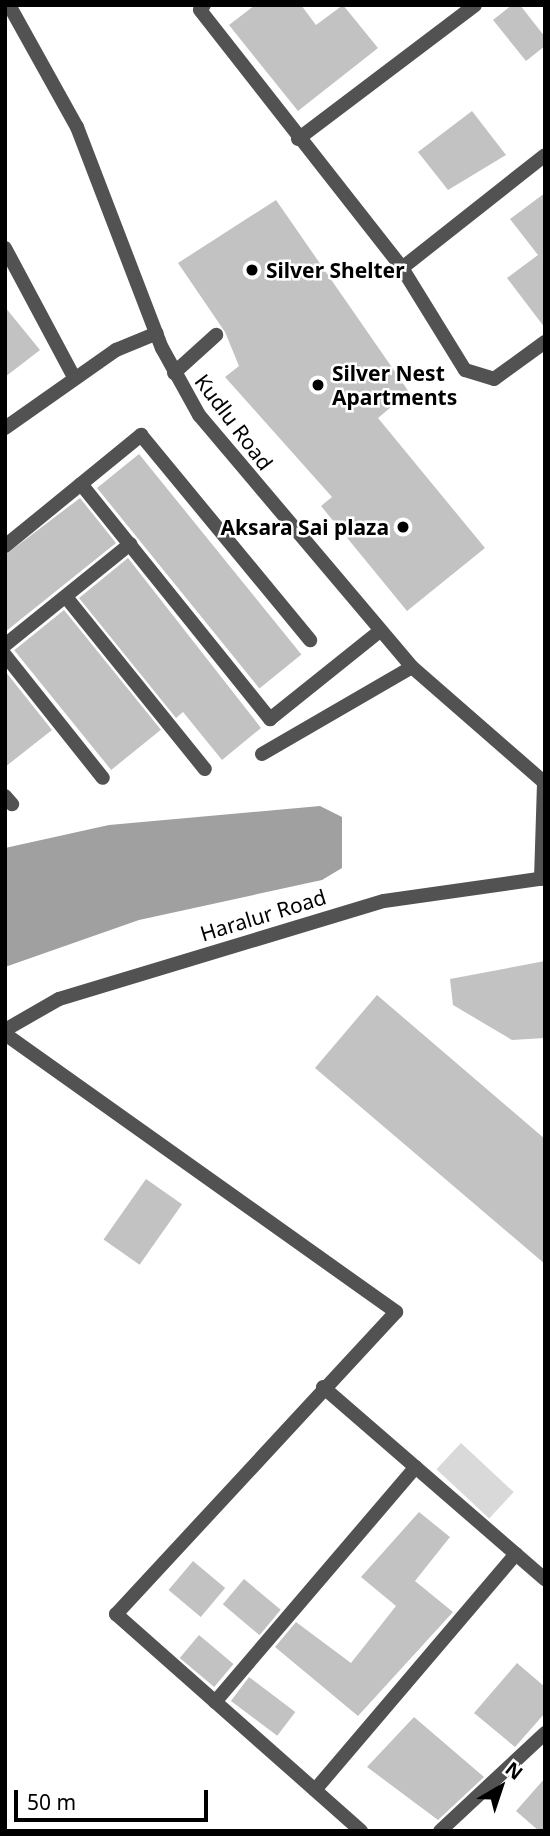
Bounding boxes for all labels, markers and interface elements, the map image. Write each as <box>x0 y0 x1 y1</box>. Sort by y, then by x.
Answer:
place label: Silver Shelter <box>266 257 405 283</box>
marker: Silver Shelter <box>244 262 260 278</box>
place label: Silver Nest Apartments <box>332 360 457 410</box>
street label: Kudlu Road <box>190 369 278 475</box>
marker: Silver Nest Apartments <box>310 377 326 393</box>
place label: Aksara Sai plaza <box>220 514 389 540</box>
marker: Aksara Sai plaza <box>395 519 411 535</box>
street label: Haralur Road <box>197 884 329 946</box>
north arrow <box>466 1752 536 1822</box>
text: N <box>500 1756 528 1786</box>
scale bar <box>18 1776 212 1820</box>
text: 50 m <box>27 1788 76 1816</box>

